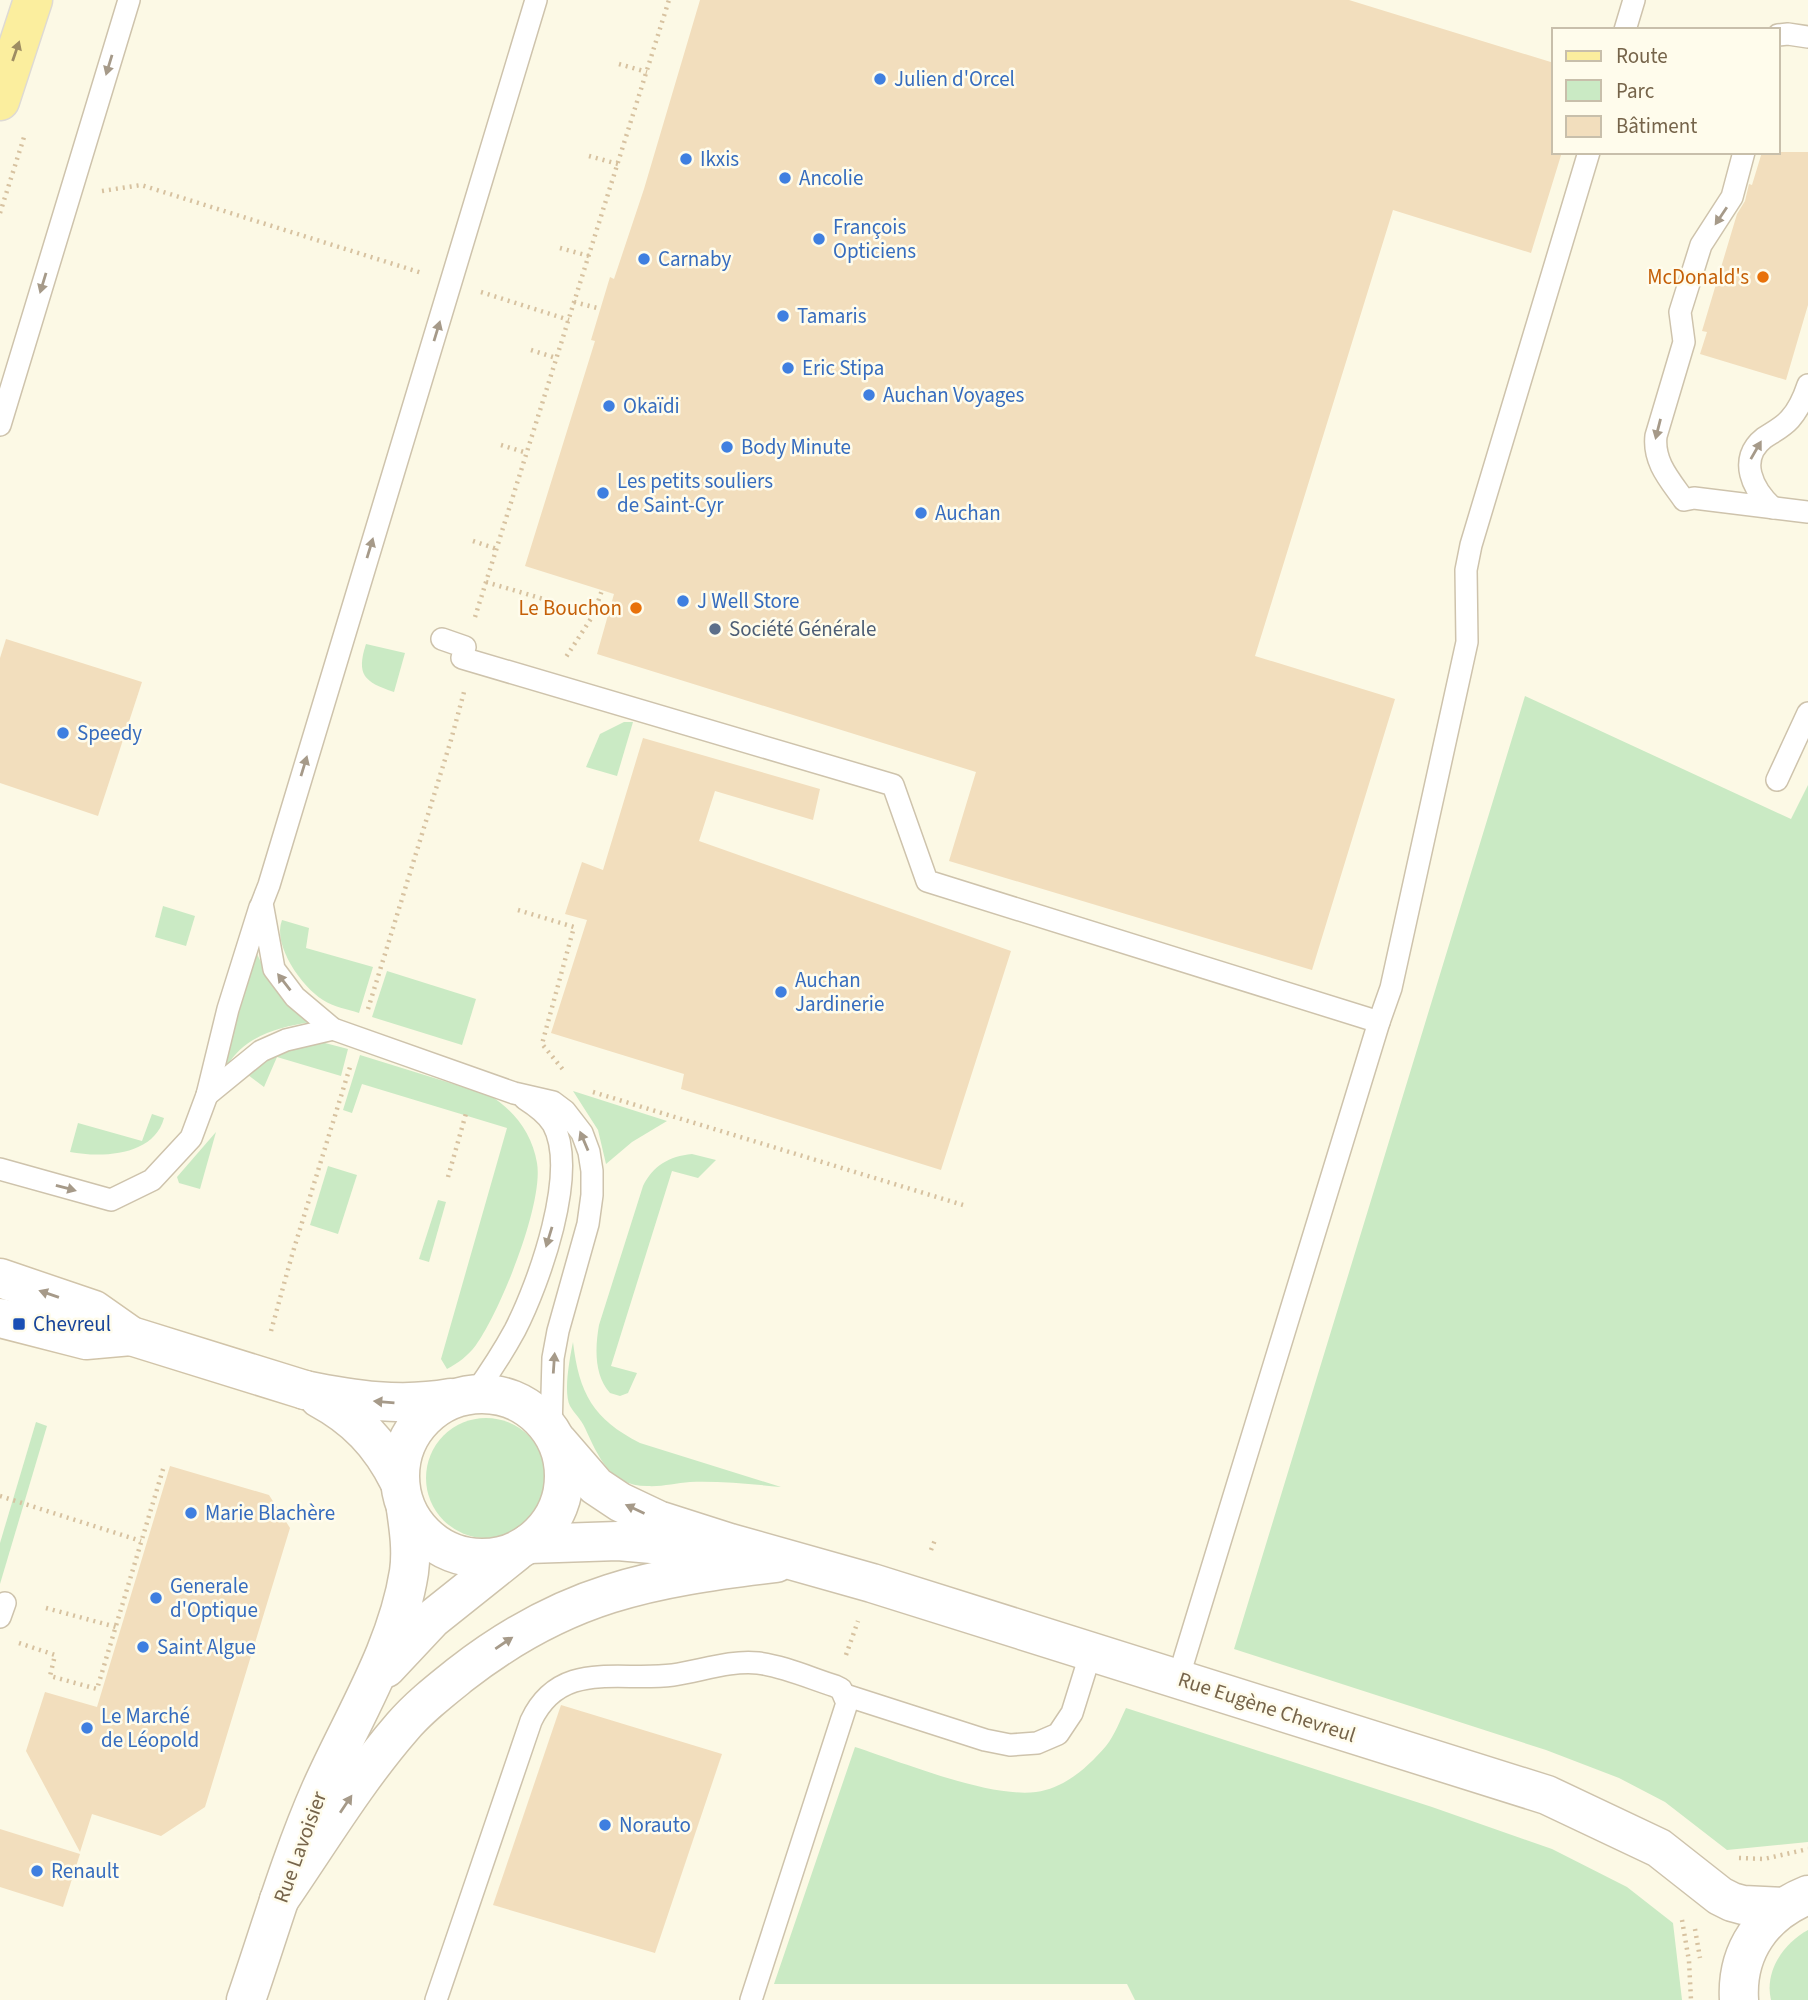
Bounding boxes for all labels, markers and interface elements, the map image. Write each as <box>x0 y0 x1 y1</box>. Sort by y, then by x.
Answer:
legend <box>1552 28 1780 154</box>
one-way arrow <box>12 40 22 61</box>
text: Route <box>1616 41 1668 71</box>
one-way arrow <box>103 55 114 76</box>
place label: Julien d'Orcel <box>894 64 1015 94</box>
marker: Julien d'Orcel <box>872 71 888 87</box>
text: Parc <box>1616 76 1655 106</box>
text: Bâtiment <box>1616 111 1697 141</box>
place label: Ikxis <box>700 144 739 174</box>
marker: Ikxis <box>678 151 694 167</box>
place label: Ancolie <box>799 163 863 193</box>
marker: Ancolie <box>777 170 793 186</box>
one-way arrow <box>1714 207 1728 225</box>
place label: François Opticiens <box>833 212 916 266</box>
marker: François Opticiens <box>811 231 827 247</box>
place label: Carnaby <box>658 244 731 274</box>
marker: Carnaby <box>636 251 652 267</box>
place label: McDonald's <box>1647 262 1749 292</box>
marker: McDonald's <box>1755 269 1771 285</box>
one-way arrow <box>37 273 48 294</box>
place label: Tamaris <box>797 301 867 331</box>
marker: Tamaris <box>775 308 791 324</box>
one-way arrow <box>432 320 442 341</box>
place label: Eric Stipa <box>802 353 884 383</box>
marker: Eric Stipa <box>780 360 796 376</box>
place label: Auchan Voyages <box>883 380 1024 410</box>
marker: Auchan Voyages <box>861 387 877 403</box>
place label: Okaïdi <box>623 391 680 421</box>
marker: Okaïdi <box>601 398 617 414</box>
one-way arrow <box>1652 419 1663 441</box>
place label: Body Minute <box>741 432 851 462</box>
marker: Body Minute <box>719 439 735 455</box>
one-way arrow <box>1750 440 1762 459</box>
place label: Les petits souliers de Saint-Cyr <box>617 466 773 520</box>
marker: Les petits souliers de Saint-Cyr <box>595 485 611 501</box>
place label: Auchan <box>935 498 1001 528</box>
marker: Auchan <box>913 505 929 521</box>
one-way arrow <box>366 537 376 558</box>
place label: J Well Store <box>697 586 800 616</box>
place label: Le Bouchon <box>518 593 622 623</box>
marker: J Well Store <box>675 593 691 609</box>
marker: Le Bouchon <box>628 600 644 616</box>
place label: Société Générale <box>729 614 876 644</box>
marker: Société Générale <box>707 621 723 637</box>
place label: Speedy <box>77 718 142 748</box>
marker: Speedy <box>55 725 71 741</box>
one-way arrow <box>299 755 309 776</box>
place label: Auchan Jardinerie <box>795 965 884 1019</box>
one-way arrow <box>276 974 291 992</box>
marker: Auchan Jardinerie <box>773 984 789 1000</box>
one-way arrow <box>578 1131 590 1151</box>
one-way arrow <box>55 1183 76 1193</box>
one-way arrow <box>543 1227 554 1248</box>
one-way arrow <box>38 1288 59 1299</box>
place label: Chevreul <box>33 1309 111 1339</box>
marker: Chevreul <box>11 1316 27 1332</box>
one-way arrow <box>549 1351 560 1373</box>
one-way arrow <box>372 1396 394 1407</box>
place label: Marie Blachère <box>205 1498 335 1528</box>
one-way arrow <box>625 1503 645 1515</box>
marker: Marie Blachère <box>183 1505 199 1521</box>
place label: Generale d'Optique <box>170 1571 258 1625</box>
marker: Generale d'Optique <box>148 1590 164 1606</box>
place label: Saint Algue <box>157 1632 256 1662</box>
one-way arrow <box>495 1636 513 1650</box>
marker: Saint Algue <box>135 1639 151 1655</box>
street label: Rue Eugène Chevreul <box>1174 1664 1360 1750</box>
place label: Le Marché de Léopold <box>101 1701 199 1755</box>
marker: Le Marché de Léopold <box>79 1720 95 1736</box>
street label: Rue Lavoisier <box>266 1786 334 1907</box>
one-way arrow <box>339 1794 352 1813</box>
place label: Norauto <box>619 1810 691 1840</box>
marker: Norauto <box>597 1817 613 1833</box>
place label: Renault <box>51 1856 119 1886</box>
marker: Renault <box>29 1863 45 1879</box>

